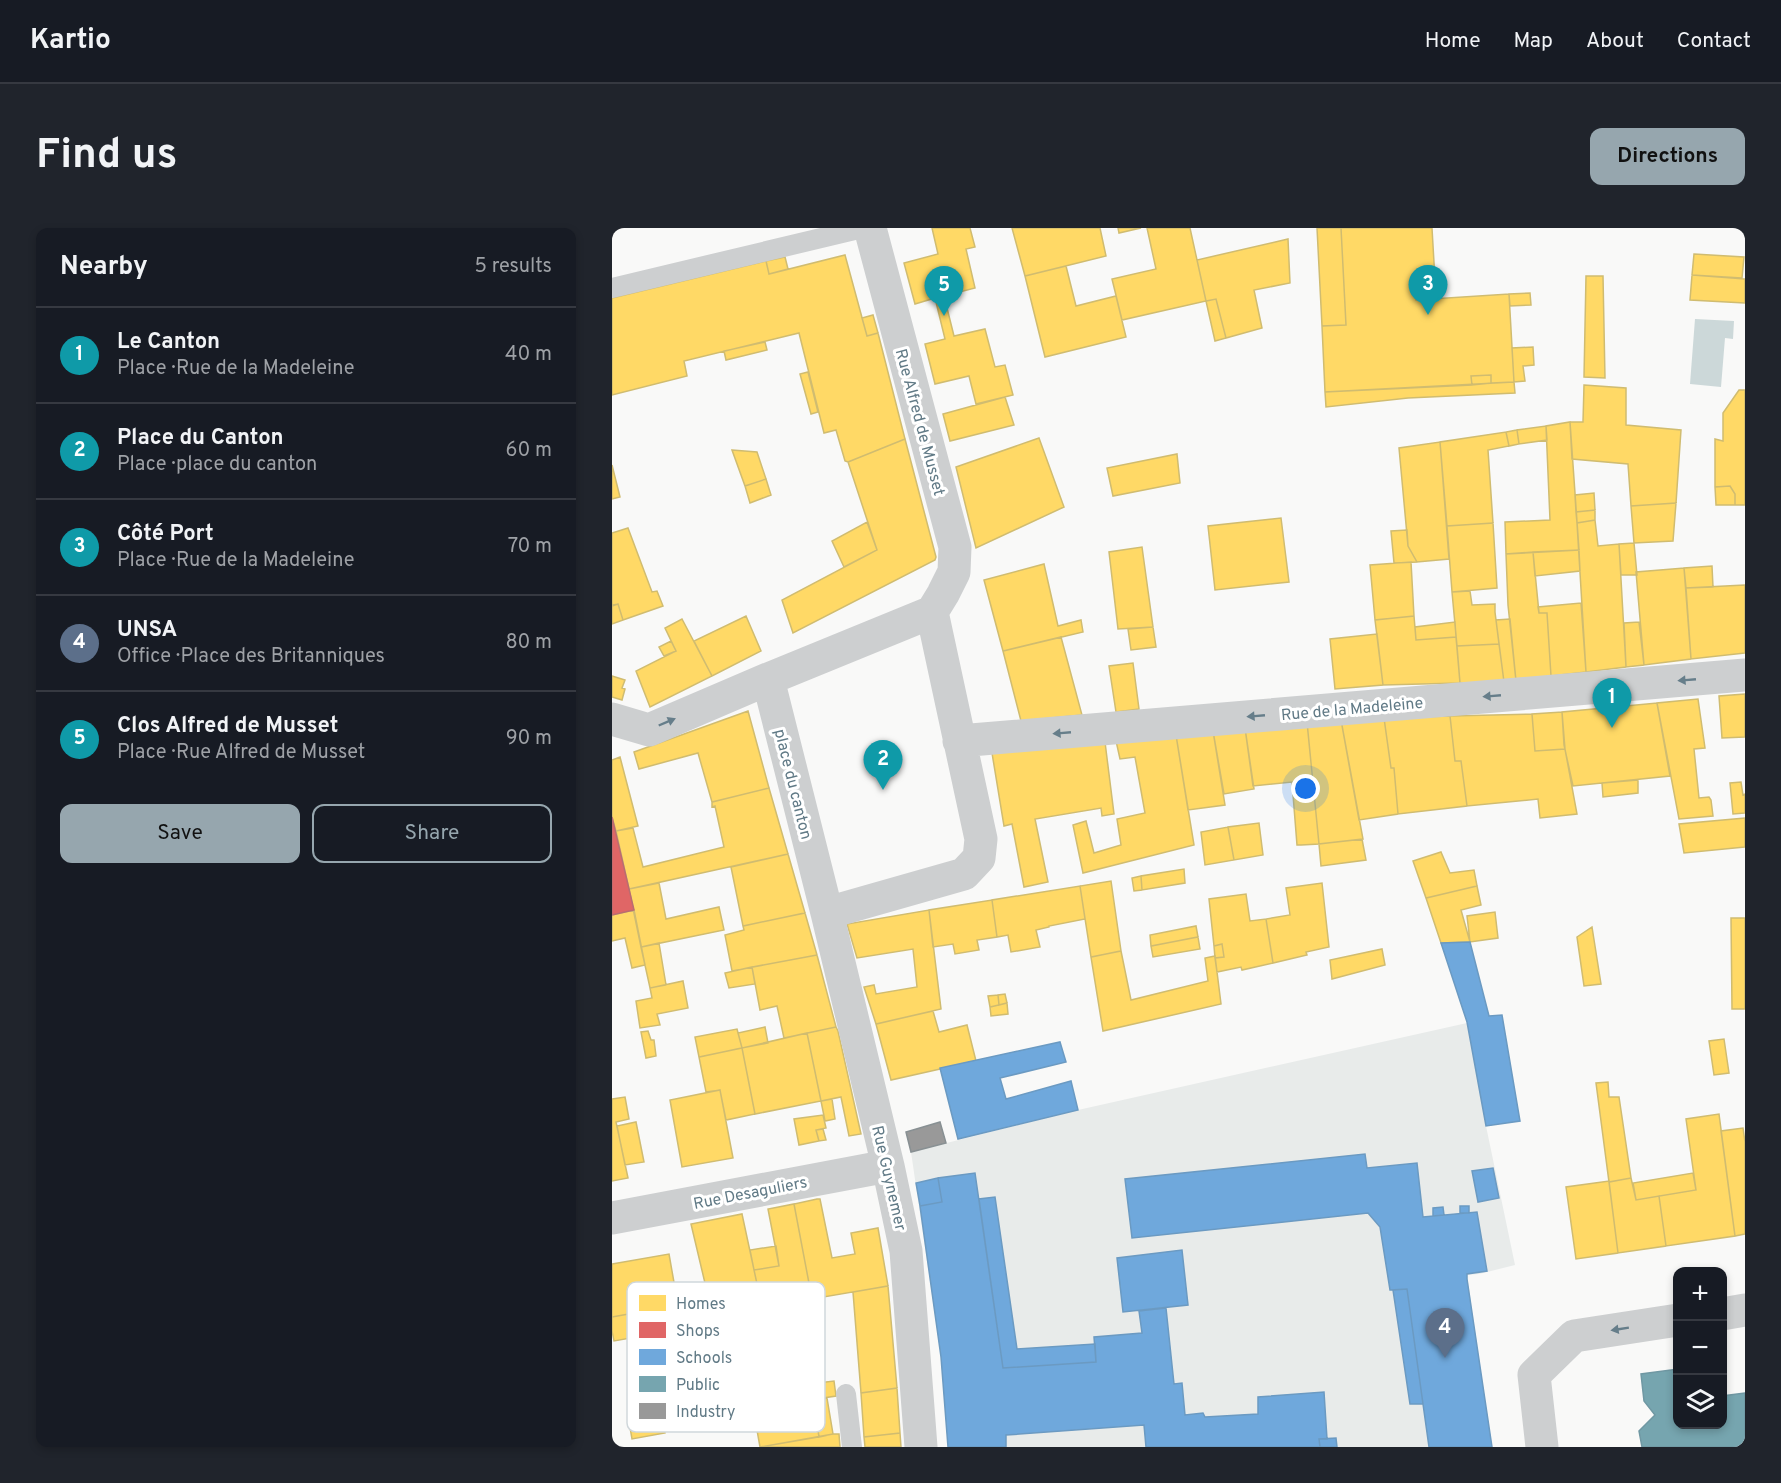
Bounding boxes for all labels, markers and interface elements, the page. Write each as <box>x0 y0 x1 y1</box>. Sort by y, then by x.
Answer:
text: Kartio <box>30 23 111 59</box>
text: Home <box>1425 28 1481 55</box>
text: Map <box>1514 28 1553 55</box>
text: About <box>1586 28 1644 55</box>
text: Contact <box>1677 28 1751 55</box>
button: Directions <box>1590 128 1745 185</box>
text: Find us <box>36 130 177 183</box>
text: Nearby <box>60 251 148 284</box>
text: 5 results <box>475 254 552 280</box>
pin: 5 <box>924 266 964 316</box>
pin: 3 <box>1408 266 1448 315</box>
text: Le Canton <box>117 329 220 356</box>
text: 1 <box>76 342 84 368</box>
text: 40 m <box>505 342 552 368</box>
street label: Rue Alfred de Musset <box>890 347 948 498</box>
text: Place · Rue de la Madeleine <box>117 356 354 382</box>
text: Place du Canton <box>117 425 284 452</box>
text: 2 <box>73 438 86 464</box>
text: 60 m <box>506 438 552 464</box>
text: Place · place du canton <box>117 452 317 478</box>
text: Côté Port <box>117 521 214 548</box>
text: 3 <box>74 534 86 560</box>
text: 70 m <box>508 534 552 560</box>
text: Place · Rue de la Madeleine <box>117 548 354 574</box>
text: UNSA <box>117 617 177 644</box>
text: 4 <box>73 630 86 656</box>
text: 80 m <box>506 630 552 656</box>
text: Office · Place des Britanniques <box>117 644 385 670</box>
one-way arrow <box>1677 675 1696 685</box>
pin: 1 <box>1592 678 1632 728</box>
one-way arrow <box>1483 692 1502 701</box>
street label: Rue de la Madeleine <box>1280 694 1424 726</box>
one-way arrow <box>1247 711 1266 721</box>
text: Clos Alfred de Musset <box>117 713 338 740</box>
one-way arrow <box>659 717 677 727</box>
text: 5 <box>73 726 86 752</box>
text: 90 m <box>506 726 552 752</box>
street label: place du canton <box>769 727 815 842</box>
one-way arrow <box>1052 728 1071 738</box>
text: Place · Rue Alfred de Musset <box>117 740 365 766</box>
pin: 2 <box>864 740 902 790</box>
your location <box>1291 774 1320 803</box>
button: Save <box>60 804 300 863</box>
button: Share <box>312 804 552 863</box>
street label: Rue Guynemer <box>866 1124 910 1233</box>
street label: Rue Desaguliers <box>692 1173 809 1215</box>
map controls <box>1673 1267 1727 1429</box>
button: + <box>1673 1267 1727 1321</box>
legend <box>627 1282 825 1432</box>
text: Homes <box>676 1295 726 1315</box>
pin: 4 <box>1426 1308 1464 1358</box>
button: − <box>1673 1321 1727 1375</box>
text: Shops <box>676 1322 720 1342</box>
one-way arrow <box>1610 1325 1629 1334</box>
text: Schools <box>676 1349 732 1369</box>
button: layers <box>1673 1375 1727 1429</box>
text: Public <box>676 1376 720 1396</box>
text: Industry <box>676 1403 735 1423</box>

